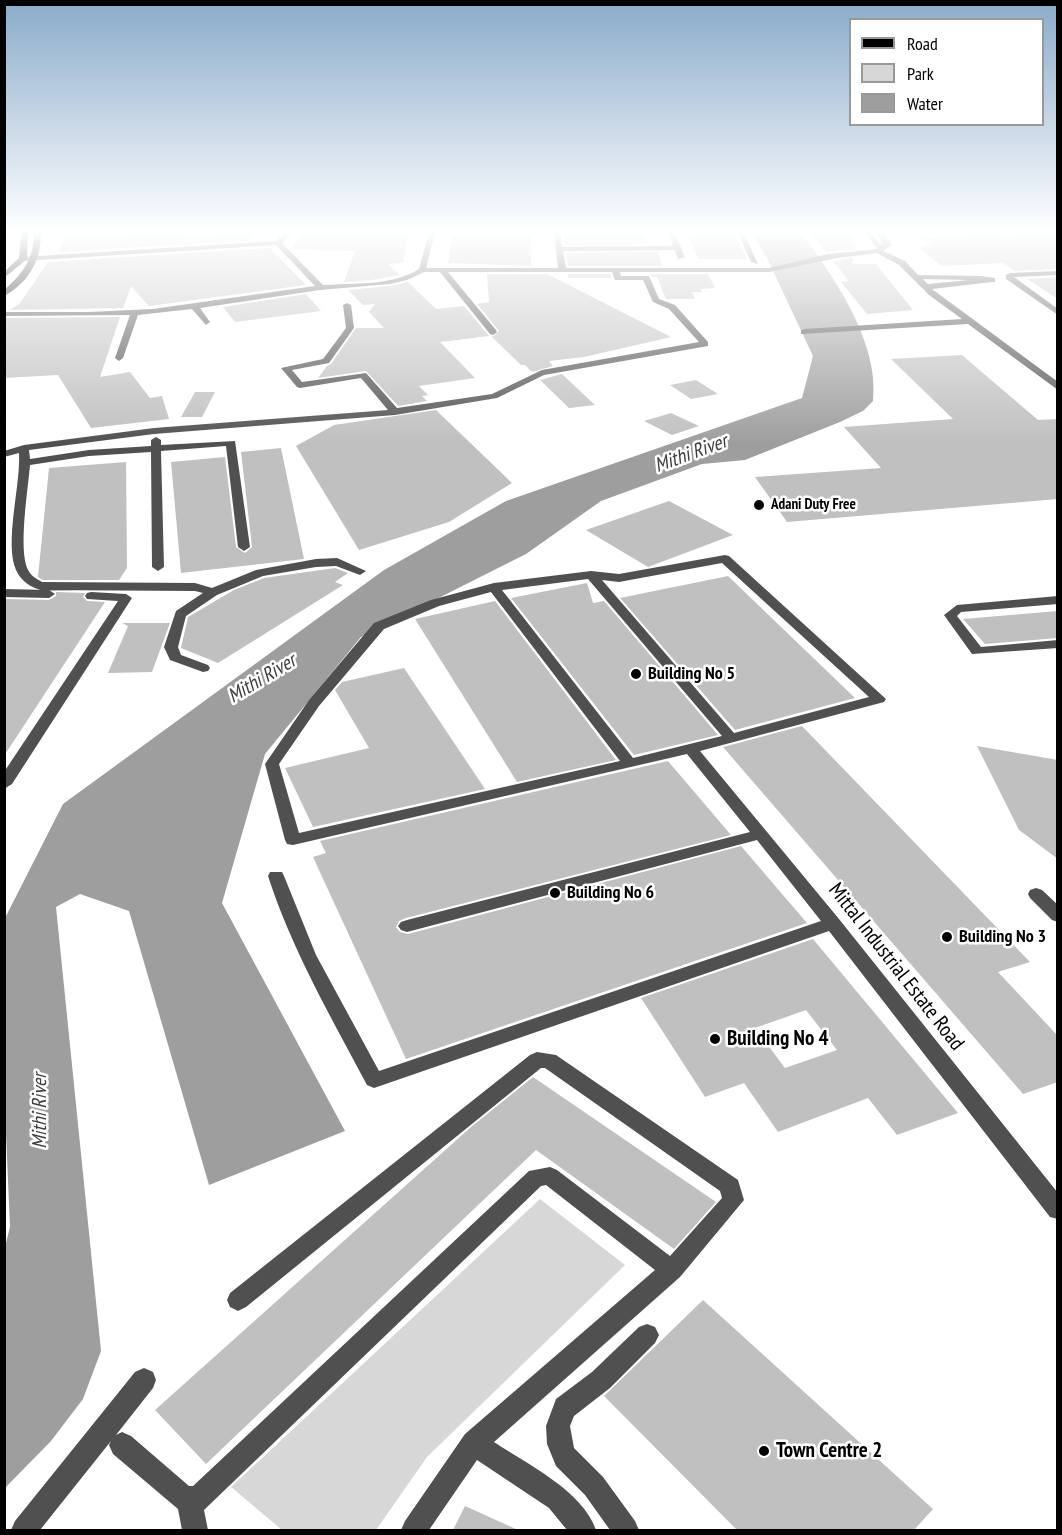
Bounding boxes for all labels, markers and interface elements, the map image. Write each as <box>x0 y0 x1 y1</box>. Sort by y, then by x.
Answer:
legend <box>849 18 1044 126</box>
text: Road <box>907 32 938 55</box>
text: Park <box>907 62 934 85</box>
text: Water <box>907 92 943 115</box>
water label: Mithi River <box>651 430 731 478</box>
place label: Adani Duty Free <box>771 496 856 514</box>
marker: Adani Duty Free <box>752 498 766 512</box>
water label: Mithi River <box>224 649 300 709</box>
place label: Building No 5 <box>648 663 735 685</box>
marker: Building No 5 <box>629 667 643 681</box>
street label: Mittal Industrial Estate Road <box>823 878 969 1056</box>
place label: Building No 6 <box>567 882 654 904</box>
marker: Building No 6 <box>548 886 562 900</box>
place label: Building No 3 <box>959 926 1046 948</box>
marker: Building No 3 <box>940 930 954 944</box>
place label: Building No 4 <box>727 1026 829 1052</box>
marker: Building No 4 <box>708 1032 722 1046</box>
water label: Mithi River <box>28 1073 52 1149</box>
place label: Town Centre 2 <box>776 1438 882 1464</box>
marker: Town Centre 2 <box>757 1444 771 1458</box>

